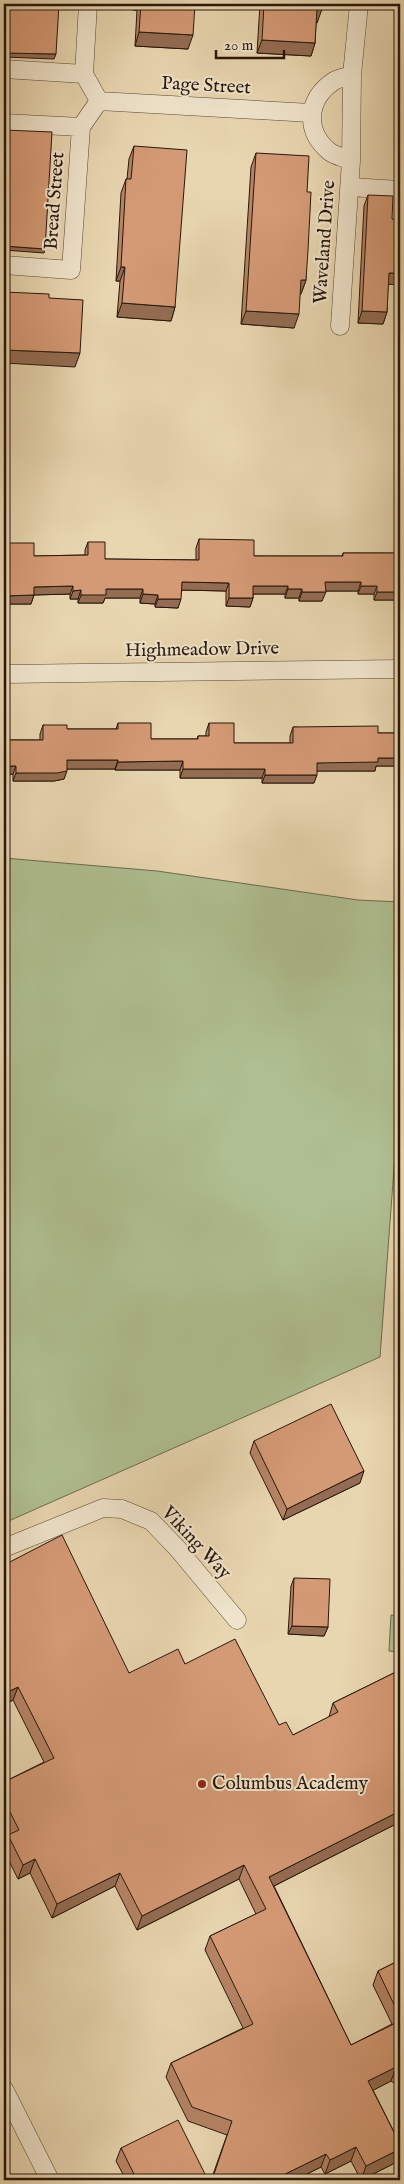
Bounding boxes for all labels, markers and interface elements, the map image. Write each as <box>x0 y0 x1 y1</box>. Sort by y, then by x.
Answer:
scale bar <box>216 28 284 60</box>
text: 20 m <box>224 36 254 55</box>
street label: Page Street <box>161 72 252 100</box>
street label: Bread Street <box>40 151 70 251</box>
street label: Waveland Drive <box>309 179 341 305</box>
street label: Highmeadow Drive <box>125 637 280 663</box>
street label: Viking Way <box>155 1501 236 1585</box>
place label: Columbus Academy <box>212 1772 369 1796</box>
marker: Columbus Academy <box>196 1778 208 1790</box>

